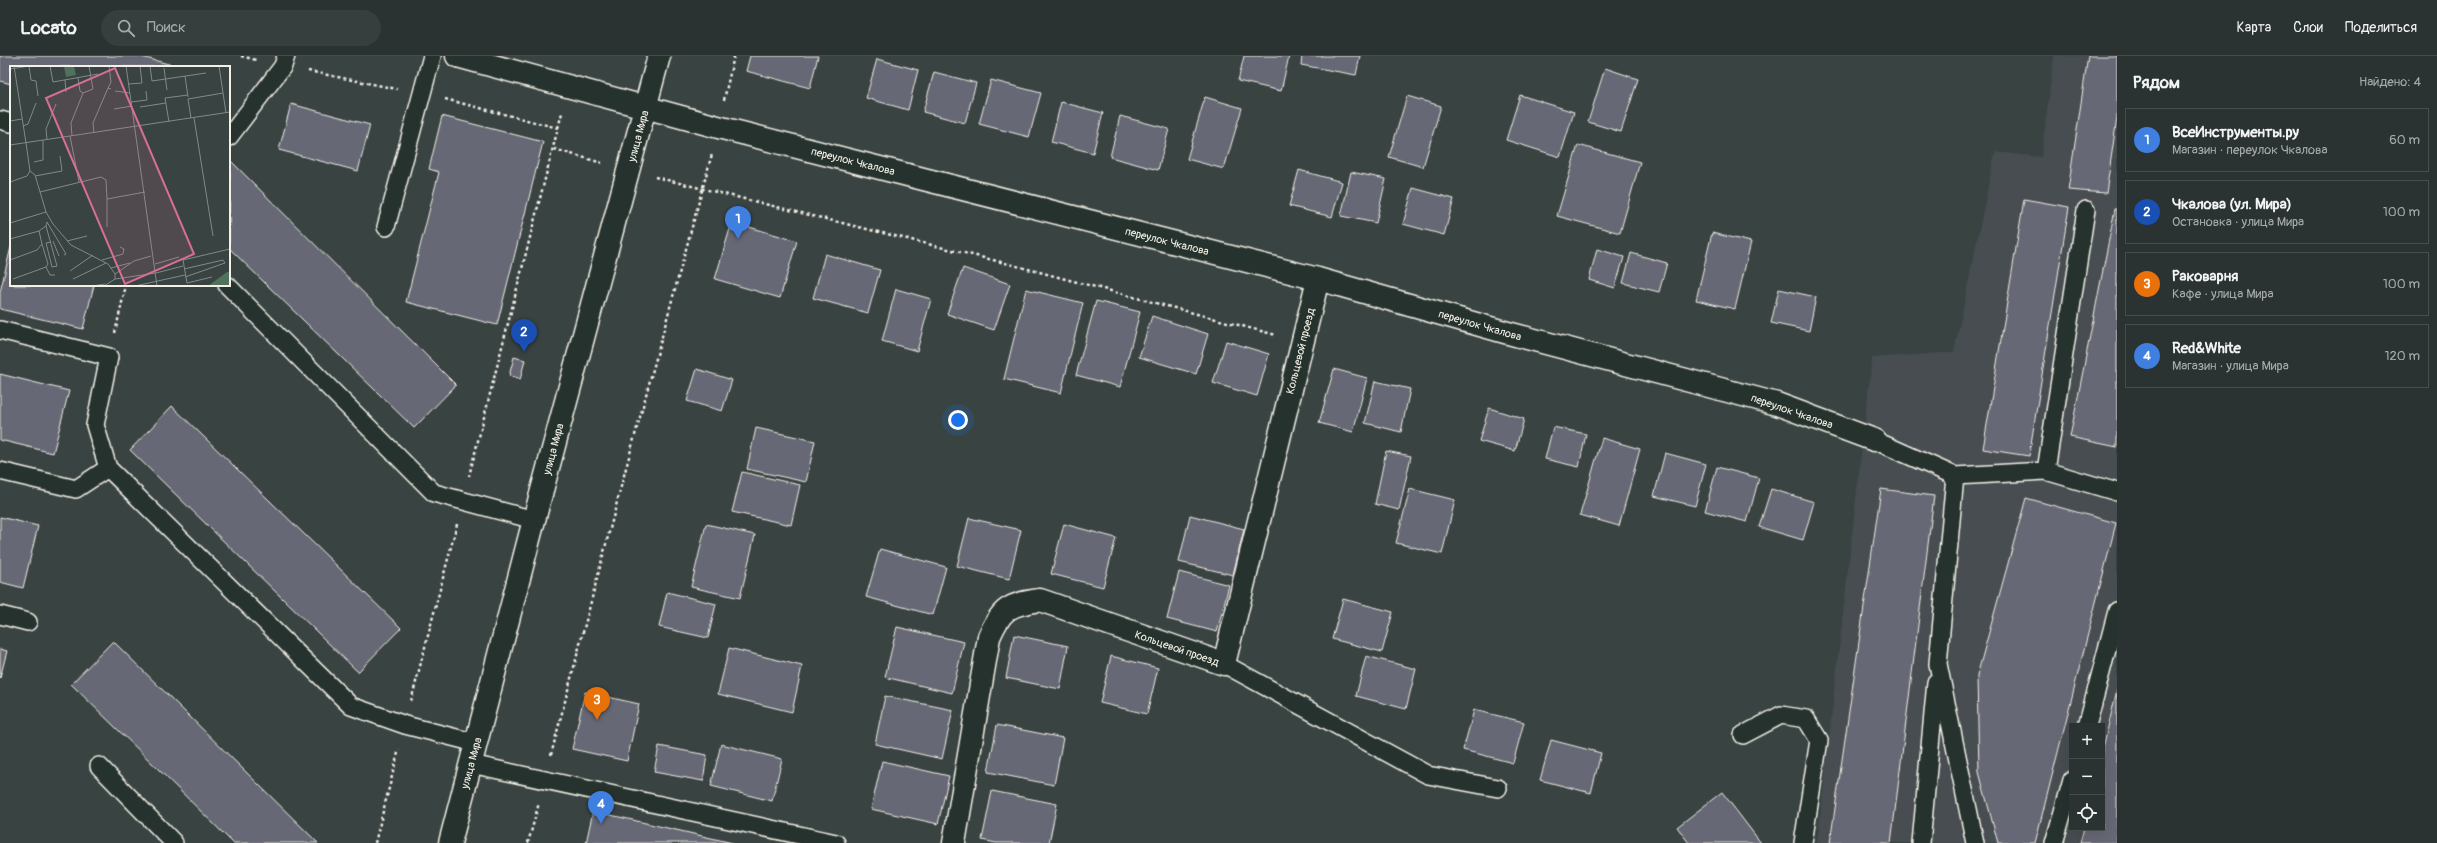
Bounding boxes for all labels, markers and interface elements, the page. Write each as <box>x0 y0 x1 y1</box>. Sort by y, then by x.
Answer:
search box <box>101 10 381 46</box>
text: Locato <box>20 16 77 40</box>
icon: search <box>115 17 137 39</box>
text: Поиск <box>147 18 186 37</box>
text: Карта <box>2237 19 2271 36</box>
text: Слои <box>2293 19 2323 36</box>
text: Поделиться <box>2345 19 2417 36</box>
inset map <box>10 66 230 286</box>
text: Рядом <box>2133 72 2180 93</box>
text: Найдено: 4 <box>2359 74 2421 90</box>
street label: улица Мира <box>625 109 652 164</box>
text: ВсеИнструменты.ру <box>2172 123 2299 142</box>
text: 1 <box>2144 132 2150 148</box>
text: 60 m <box>2389 132 2420 148</box>
text: Магазин · переулок Чкалова <box>2172 142 2328 158</box>
street label: переулок Чкалова <box>810 145 896 178</box>
text: Чкалова (ул. Мира) <box>2172 195 2292 214</box>
text: 2 <box>2143 204 2151 220</box>
text: 100 m <box>2383 204 2420 220</box>
pin: 1 <box>725 206 751 239</box>
text: Остановка · улица Мира <box>2172 214 2304 230</box>
street label: переулок Чкалова <box>1124 225 1210 258</box>
text: Раковарня <box>2172 267 2238 286</box>
text: 3 <box>2143 276 2151 292</box>
text: 100 m <box>2383 276 2420 292</box>
text: Кафе · улица Мира <box>2172 286 2273 302</box>
street label: Кольцевой проезд <box>1283 306 1318 396</box>
street label: переулок Чкалова <box>1437 307 1523 344</box>
pin: 2 <box>511 319 537 352</box>
text: Red&White <box>2172 339 2241 358</box>
text: 4 <box>2143 348 2151 364</box>
text: 120 m <box>2384 348 2420 364</box>
text: Магазин · улица Мира <box>2172 358 2289 374</box>
street label: переулок Чкалова <box>1749 391 1834 432</box>
your location <box>948 410 968 430</box>
street label: улица Мира <box>540 422 567 477</box>
street label: Кольцевой проезд <box>1133 628 1221 669</box>
pin: 3 <box>584 687 610 720</box>
map controls <box>2069 723 2105 831</box>
button: + <box>2069 723 2105 759</box>
street label: улица Мира <box>458 736 485 791</box>
button: − <box>2069 759 2105 795</box>
pin: 4 <box>588 791 614 824</box>
button: locate <box>2069 795 2105 831</box>

